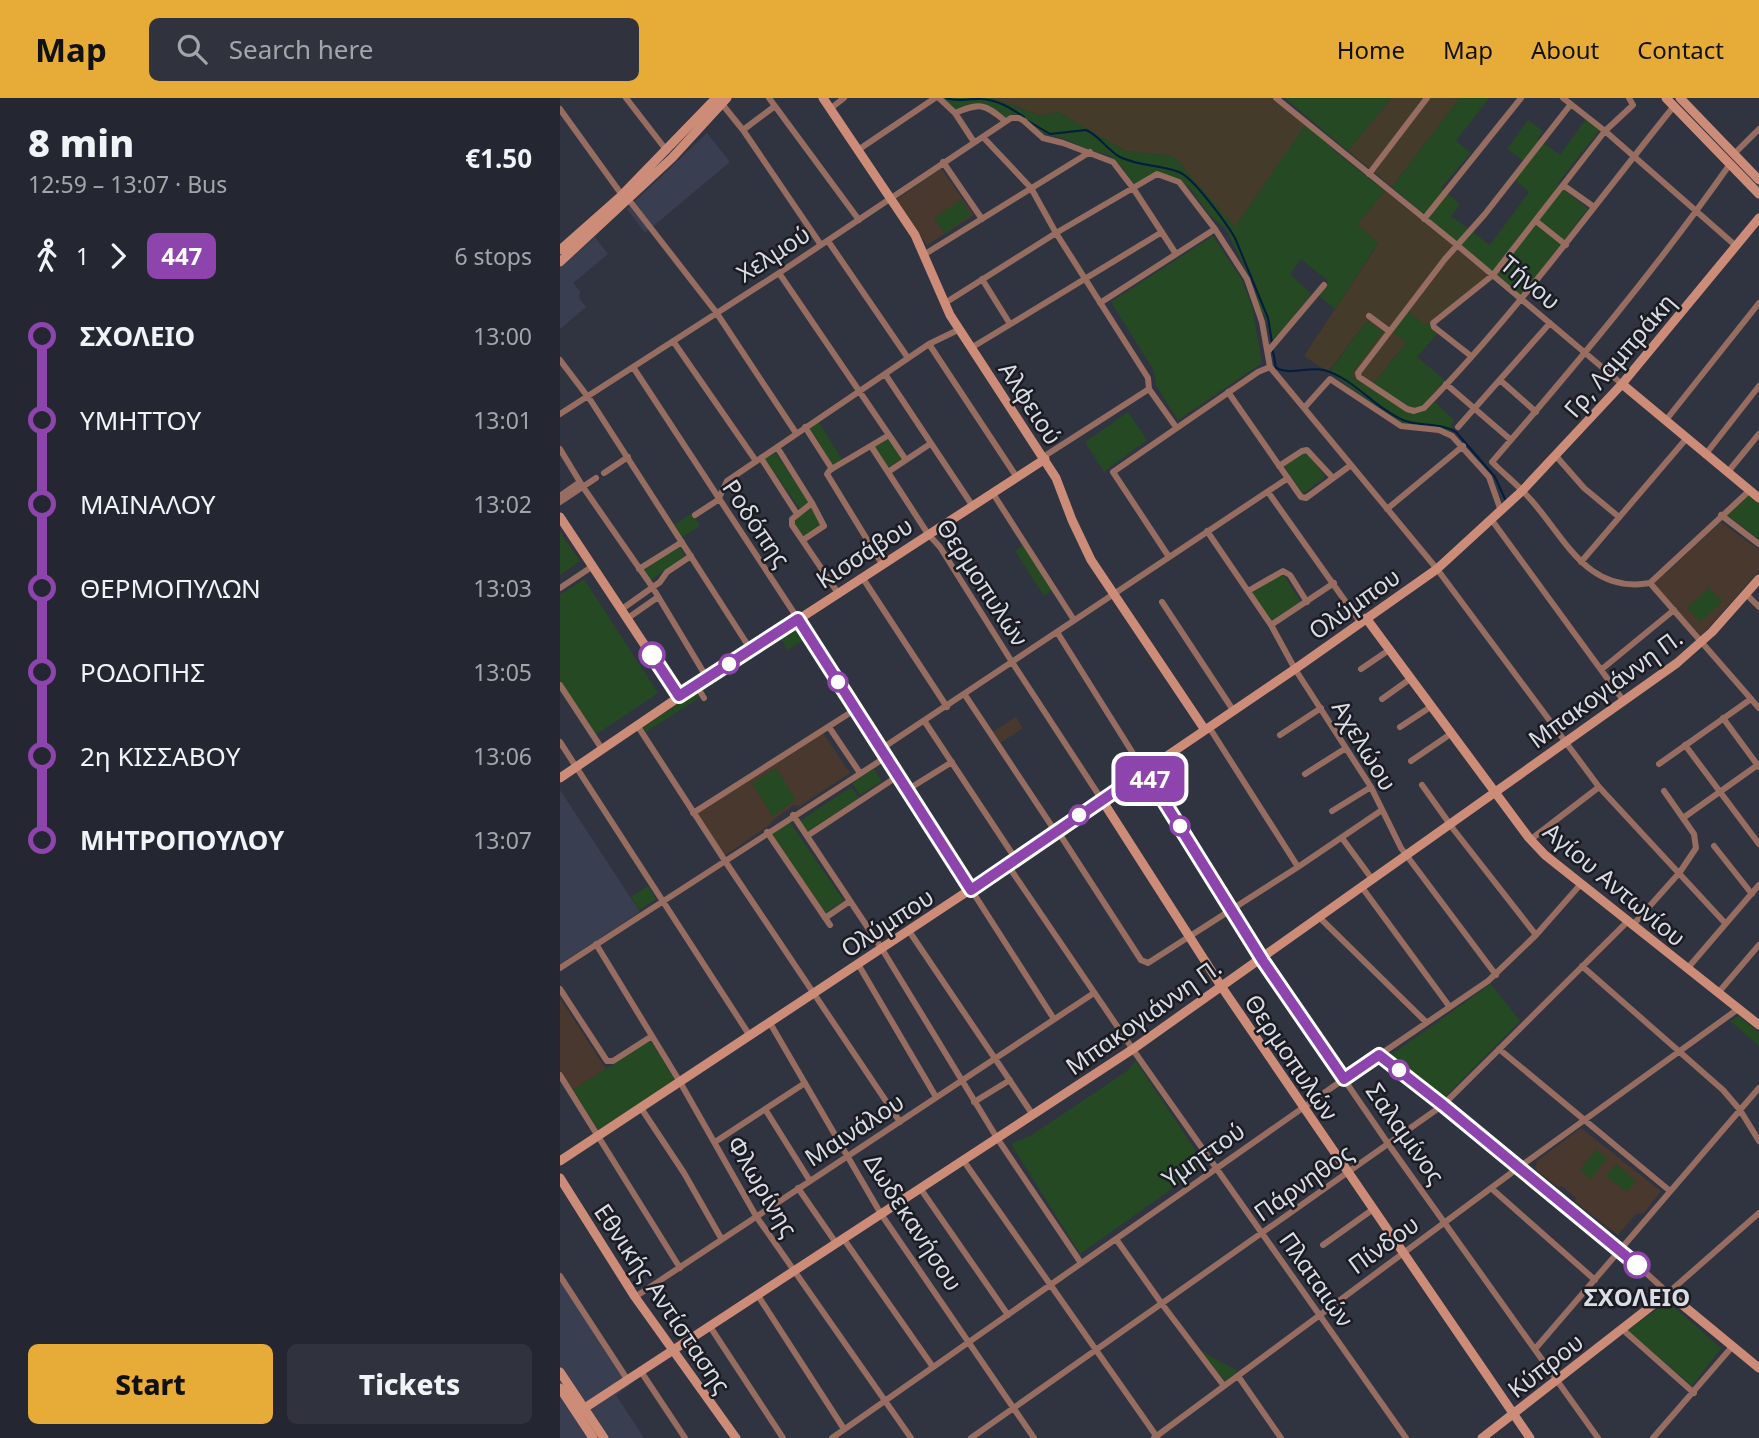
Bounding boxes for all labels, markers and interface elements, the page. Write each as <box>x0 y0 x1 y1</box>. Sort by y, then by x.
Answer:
search box <box>149 18 639 81</box>
text: Map <box>35 27 107 72</box>
icon: search <box>173 30 211 68</box>
text: Search here <box>229 31 373 67</box>
text: Home <box>1337 33 1405 66</box>
text: Map <box>1443 33 1493 66</box>
text: About <box>1531 33 1599 66</box>
text: Contact <box>1637 33 1724 66</box>
text: 8 min <box>28 116 134 168</box>
text: €1.50 <box>465 140 532 176</box>
text: 12:59 – 13:07 · Bus <box>28 168 227 200</box>
street label: Χελμού <box>730 217 816 289</box>
icon: walk <box>28 237 66 275</box>
icon: forward <box>99 237 137 275</box>
text: 447 <box>161 239 202 272</box>
text: 1 <box>76 240 89 272</box>
text: 6 stops <box>454 240 532 272</box>
street label: Τήνου <box>1494 247 1568 317</box>
street label: Γρ, Λαμπράκη <box>1556 286 1682 424</box>
text: ΣΧΟΛΕΙΟ <box>80 318 195 354</box>
text: 13:00 <box>473 320 532 352</box>
street label: Αλφειού <box>992 355 1070 451</box>
text: ΥΜΗΤΤΟΥ <box>80 402 201 438</box>
text: 13:01 <box>473 404 532 436</box>
street label: Ροδόπης <box>716 473 798 573</box>
text: ΜΑΙΝΑΛΟΥ <box>80 486 215 522</box>
text: 13:02 <box>473 488 532 520</box>
street label: Κισσάβου <box>809 508 919 596</box>
street label: Θερμοπυλών <box>929 512 1037 652</box>
street label: Ολύμπου <box>1302 559 1406 647</box>
text: ΘΕΡΜΟΠΥΛΩΝ <box>80 570 261 606</box>
text: 13:03 <box>473 572 532 604</box>
street label: Μπακογιάννη Π. <box>1521 621 1689 755</box>
unlabelled marker <box>639 642 665 668</box>
text: ΡΟΔΟΠΗΣ <box>80 654 205 690</box>
unlabelled marker <box>719 654 739 674</box>
text: 13:05 <box>473 656 532 688</box>
unlabelled marker <box>828 672 848 692</box>
street label: Αχελώου <box>1325 693 1405 797</box>
text: 2η ΚΙΣΣΑΒΟΥ <box>80 738 240 774</box>
text: 13:06 <box>473 740 532 772</box>
line badge: 447 <box>1110 756 1190 802</box>
text: 447 <box>1129 762 1171 795</box>
unlabelled marker <box>1069 805 1089 825</box>
street label: Αγίου Αντωνίου <box>1537 815 1693 953</box>
unlabelled marker <box>1170 816 1190 836</box>
text: ΜΗΤΡΟΠΟΥΛΟΥ <box>80 822 284 858</box>
text: 13:07 <box>473 824 532 856</box>
street label: Ολύμπου <box>834 880 940 964</box>
street label: Μπακογιάννη Π. <box>1058 950 1228 1082</box>
street label: Θερμοπυλών <box>1237 987 1347 1127</box>
unlabelled marker <box>1389 1060 1409 1080</box>
street label: Σαλαμίνος <box>1359 1076 1453 1190</box>
street label: Μαινάλου <box>798 1085 910 1173</box>
street label: Υμηττού <box>1155 1113 1251 1195</box>
street label: Φλωρίνης <box>720 1129 806 1243</box>
street label: Πάρνηθος <box>1247 1136 1359 1228</box>
street label: Δωδεκανήσου <box>857 1147 971 1297</box>
street label: Εθνικής Αντίστασης <box>587 1197 739 1399</box>
street label: Πίνδου <box>1341 1207 1425 1281</box>
street label: Πλαταιών <box>1272 1225 1362 1333</box>
marker: ΣΧΟΛΕΙΟ <box>1624 1252 1650 1278</box>
place label: ΣΧΟΛΕΙΟ <box>1584 1280 1690 1313</box>
street label: Κύπρου <box>1500 1325 1590 1405</box>
button: Start <box>28 1344 273 1424</box>
button: Tickets <box>287 1344 532 1424</box>

